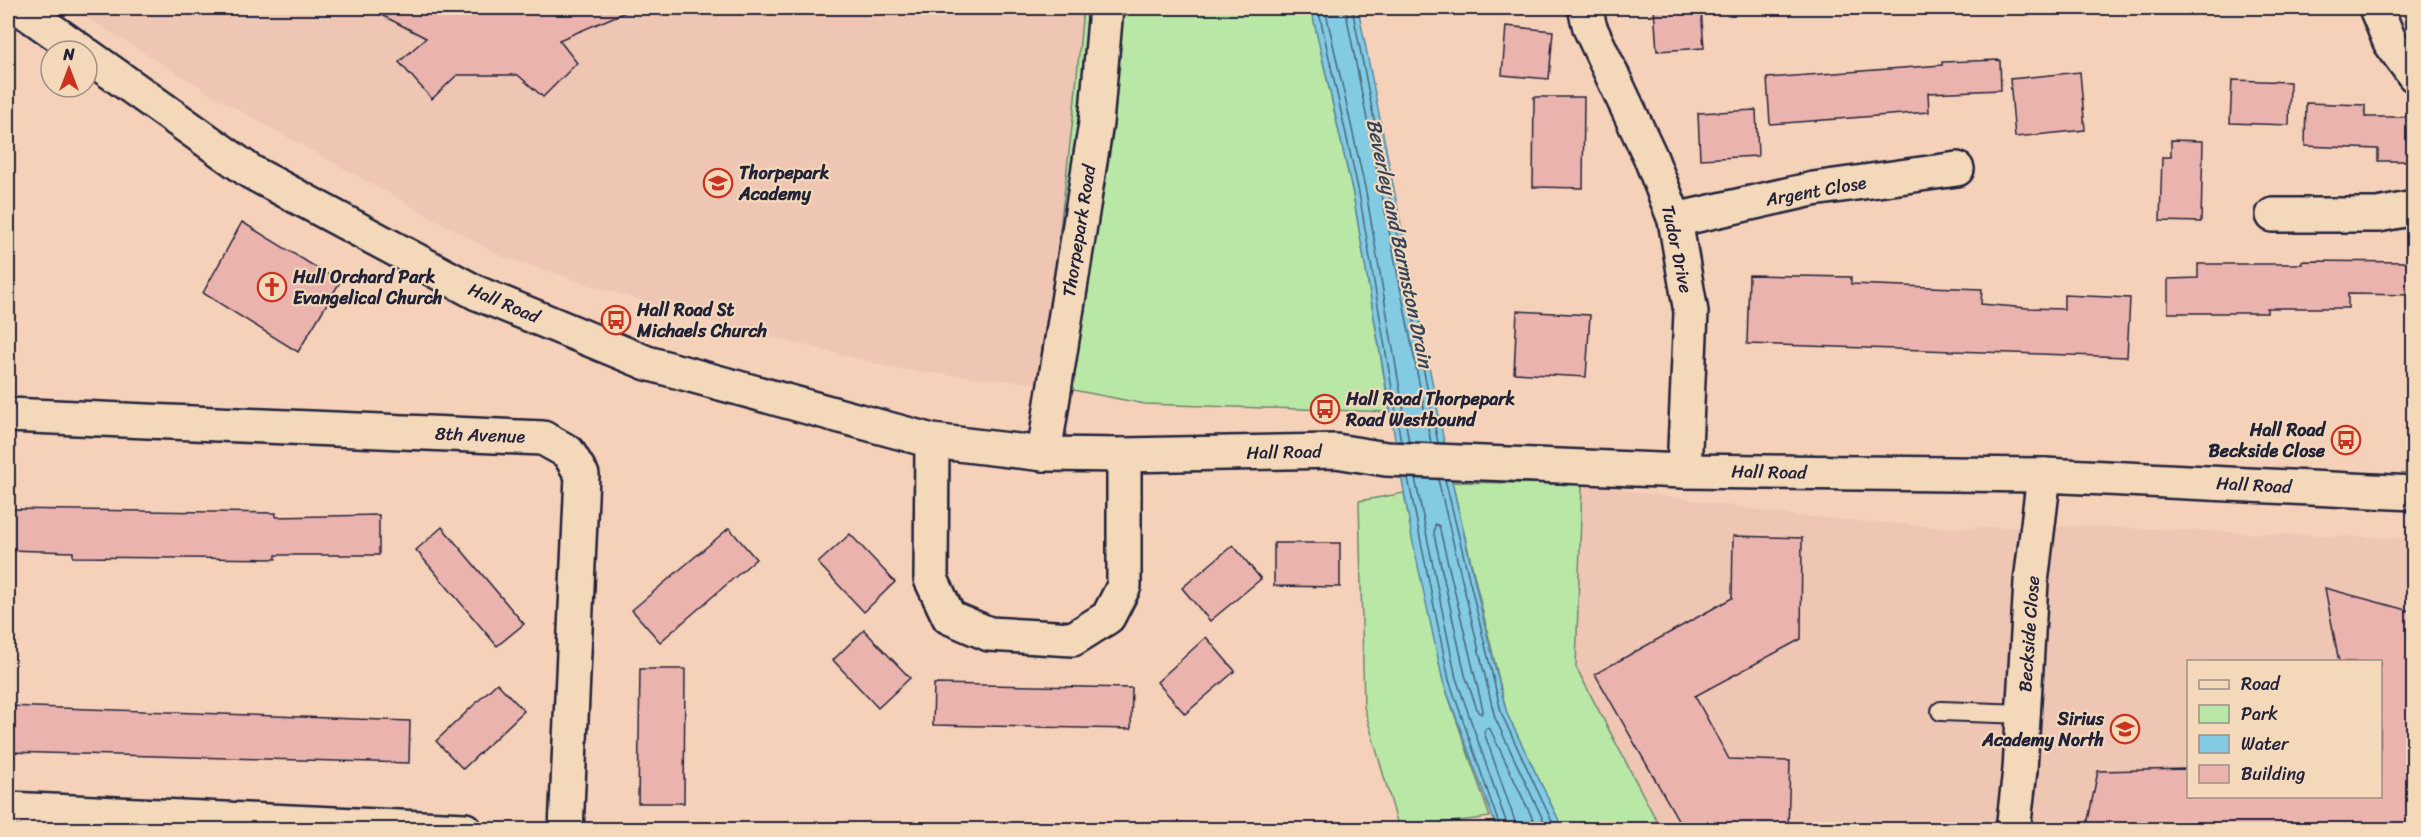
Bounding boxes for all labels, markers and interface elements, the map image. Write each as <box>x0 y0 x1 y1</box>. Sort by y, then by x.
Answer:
north arrow <box>39 39 99 99</box>
text: N <box>62 40 75 69</box>
water label: Beverley and Barmston Drain <box>1356 115 1443 373</box>
place label: Thorpepark Academy <box>738 157 830 210</box>
street label: Thorpepark Road <box>1053 161 1105 299</box>
street label: Argent Close <box>1762 166 1869 216</box>
school or university icon: Thorpepark Academy <box>702 167 734 199</box>
street label: Tudor Drive <box>1652 202 1702 296</box>
place label: Hull Orchard Park Evangelical Church <box>292 261 443 314</box>
church icon: Hull Orchard Park Evangelical Church <box>256 271 288 303</box>
street label: Hall Road <box>463 274 546 333</box>
place label: Hall Road St Michaels Church <box>636 294 768 347</box>
bus stop icon: Hall Road St Michaels Church <box>600 304 632 336</box>
place label: Hall Road Thorpepark Road Westbound <box>1345 383 1516 436</box>
bus stop icon: Hall Road Thorpepark Road Westbound <box>1309 393 1341 425</box>
place label: Hall Road Beckside Close <box>2209 414 2327 467</box>
street label: 8th Avenue <box>434 417 526 453</box>
bus stop icon: Hall Road Beckside Close <box>2330 424 2362 456</box>
street label: Hall Road <box>1246 435 1323 469</box>
street label: Hall Road <box>1731 455 1808 489</box>
street label: Hall Road <box>2216 467 2294 503</box>
street label: Beckside Close <box>2009 575 2049 693</box>
legend <box>2187 660 2382 798</box>
text: Road <box>2241 668 2281 700</box>
text: Park <box>2241 698 2278 730</box>
place label: Sirius Academy North <box>1981 703 2105 756</box>
school or university icon: Sirius Academy North <box>2109 713 2141 745</box>
text: Water <box>2241 728 2290 760</box>
text: Building <box>2241 758 2305 790</box>

